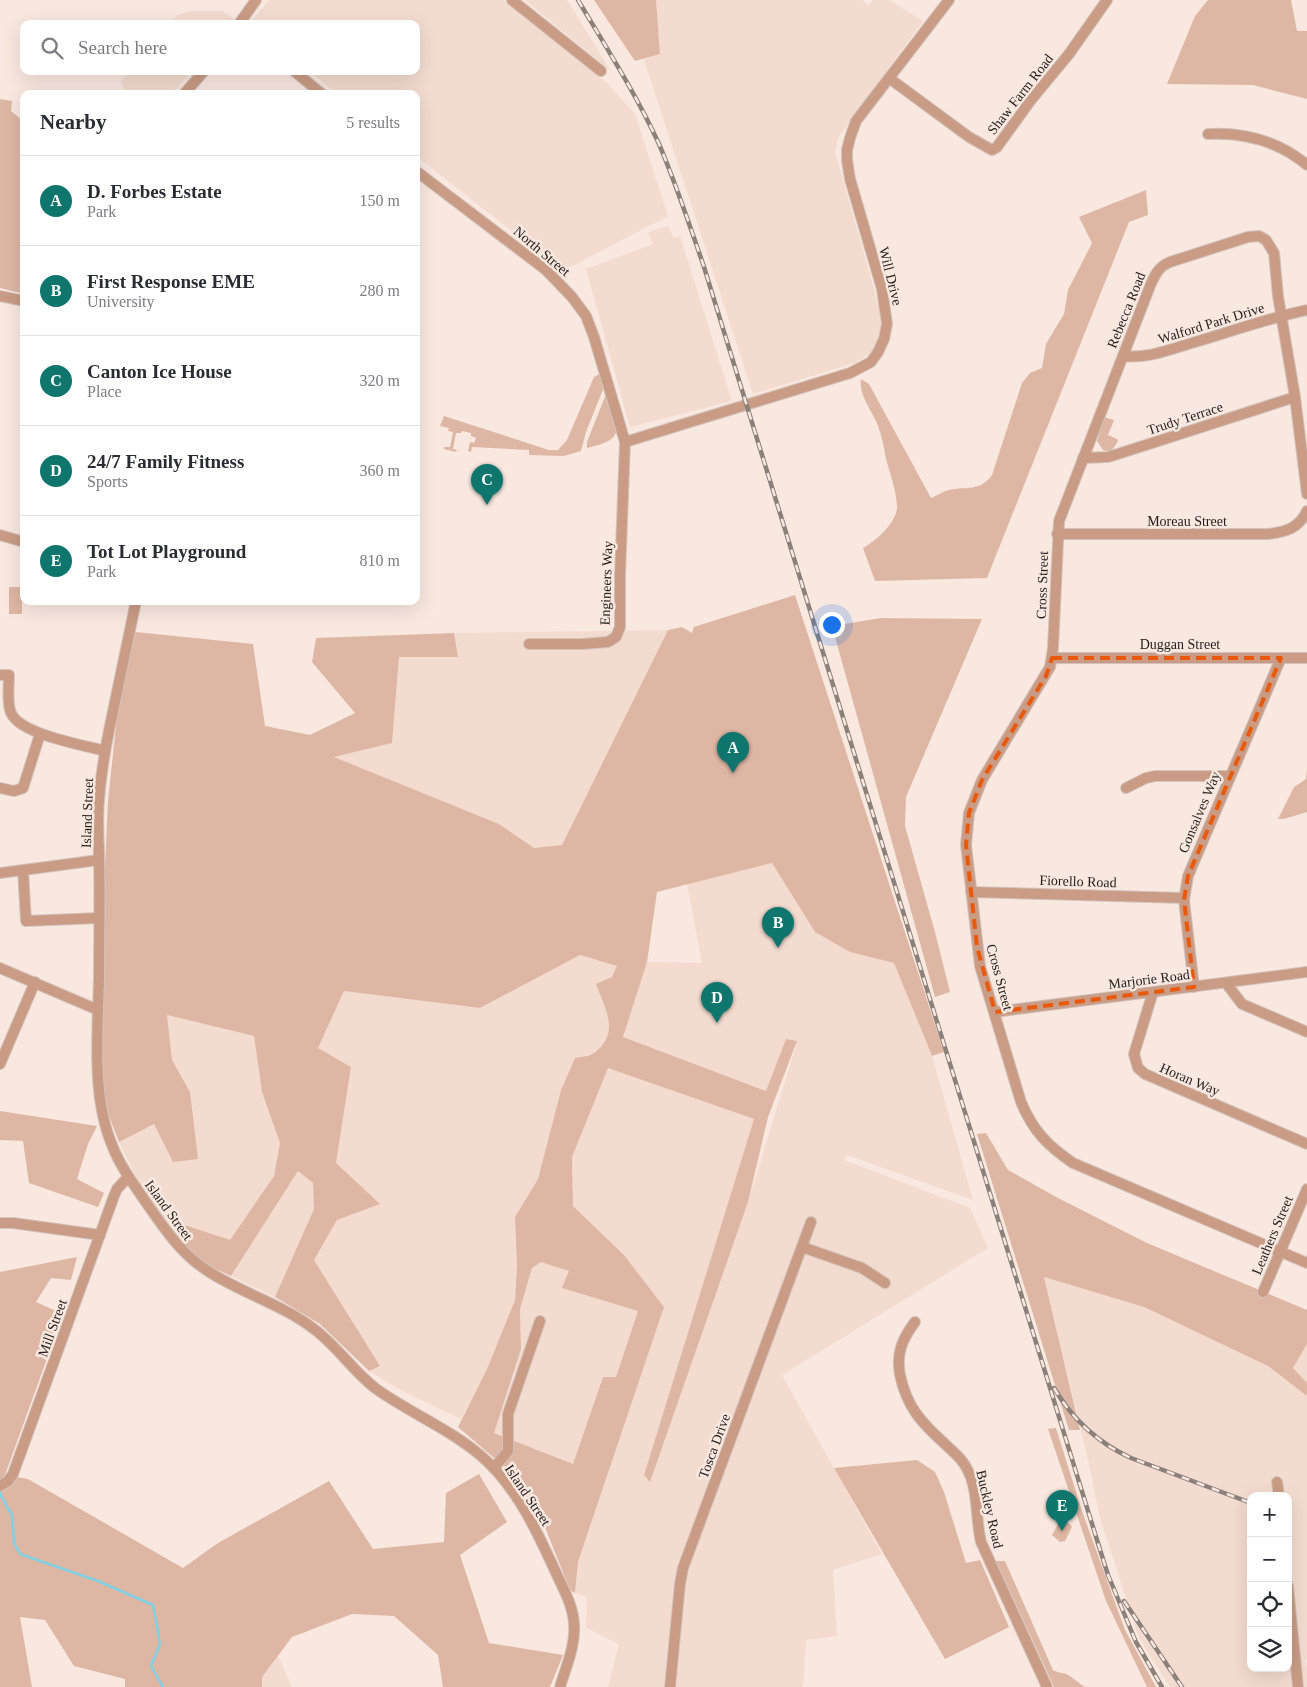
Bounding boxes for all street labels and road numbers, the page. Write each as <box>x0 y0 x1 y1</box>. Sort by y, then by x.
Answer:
street label: Shaw Farm Road <box>985 51 1056 137</box>
street label: North Street <box>510 224 573 279</box>
street label: Will Drive <box>876 245 905 307</box>
street label: Rebecca Road <box>1104 270 1148 350</box>
street label: Walford Park Drive <box>1156 300 1266 347</box>
street label: Trudy Terrace <box>1145 399 1225 438</box>
street label: Moreau Street <box>1147 514 1227 529</box>
street label: Engineers Way <box>598 541 615 626</box>
street label: Cross Street <box>1034 551 1051 619</box>
street label: Duggan Street <box>1140 637 1220 652</box>
street label: Gonsalves Way <box>1176 769 1223 855</box>
street label: Island Street <box>79 777 96 848</box>
street label: Fiorello Road <box>1039 873 1117 890</box>
street label: Cross Street <box>983 942 1016 1012</box>
street label: Marjorie Road <box>1107 967 1191 992</box>
street label: Horan Way <box>1158 1060 1222 1099</box>
street label: Island Street <box>142 1177 195 1243</box>
street label: Leathers Street <box>1249 1193 1296 1277</box>
street label: Mill Street <box>35 1297 70 1359</box>
street label: Tosca Drive <box>696 1412 733 1481</box>
street label: Island Street <box>502 1462 554 1529</box>
street label: Buckley Road <box>973 1469 1006 1550</box>

